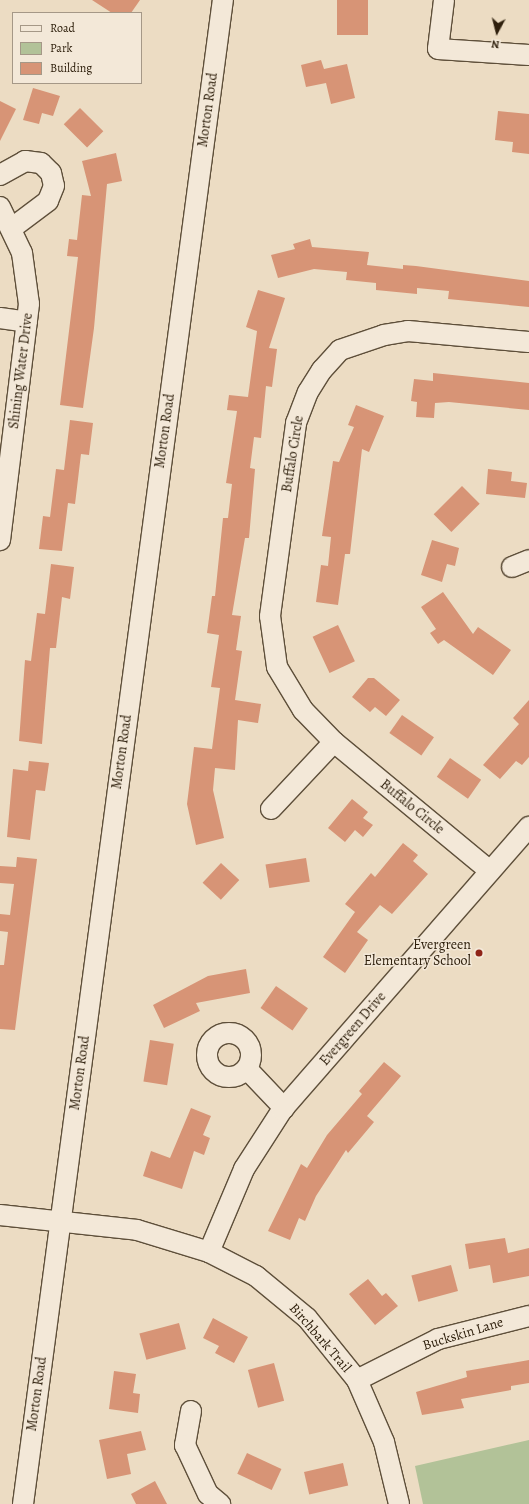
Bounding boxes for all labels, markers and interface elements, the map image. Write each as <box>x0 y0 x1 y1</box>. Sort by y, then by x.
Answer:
legend <box>12 12 142 84</box>
north arrow <box>477 12 517 52</box>
text: Road <box>50 20 75 36</box>
text: N <box>491 36 500 52</box>
text: Park <box>50 40 73 56</box>
text: Building <box>50 60 92 76</box>
street label: Morton Road <box>194 72 222 148</box>
street label: Shining Water Drive <box>6 312 36 430</box>
street label: Morton Road <box>151 393 179 469</box>
street label: Buffalo Circle <box>279 414 307 494</box>
street label: Morton Road <box>108 714 136 790</box>
street label: Buffalo Circle <box>377 776 447 838</box>
place label: Evergreen Elementary School <box>364 937 471 970</box>
marker: Evergreen Elementary School <box>474 948 484 958</box>
street label: Evergreen Drive <box>316 989 390 1069</box>
street label: Morton Road <box>66 1035 94 1111</box>
street label: Birchbark Trail <box>285 1300 355 1376</box>
street label: Buckskin Lane <box>421 1314 505 1354</box>
street label: Morton Road <box>23 1356 51 1432</box>

